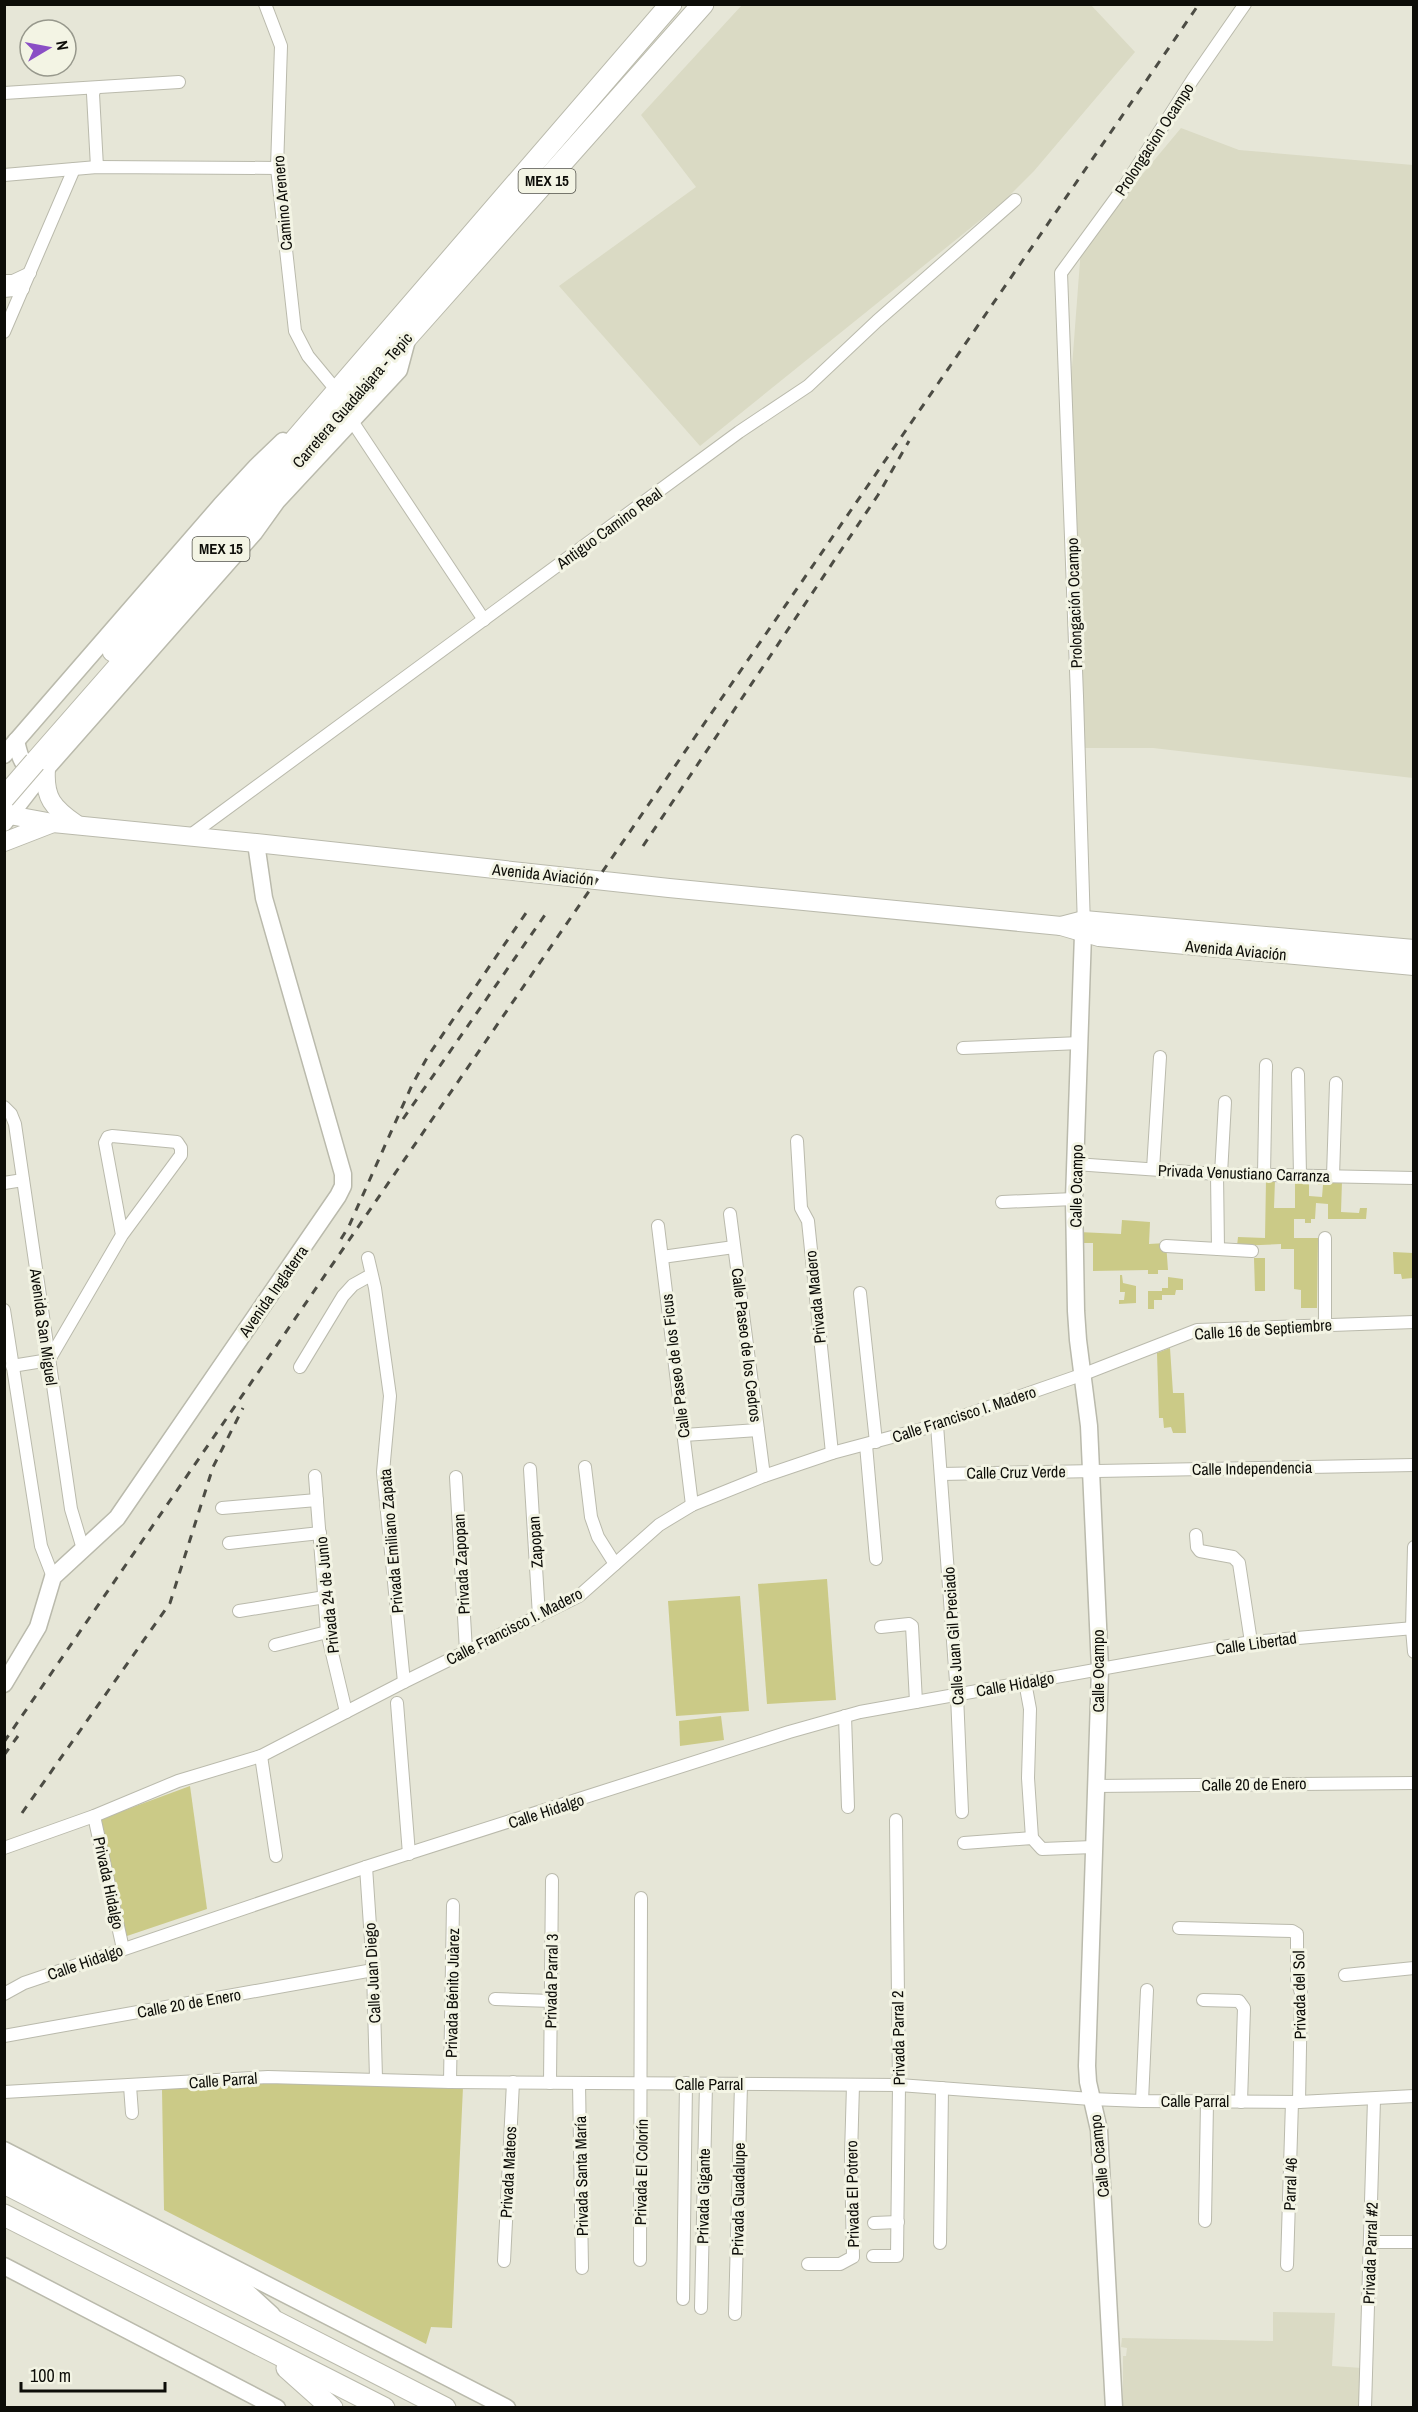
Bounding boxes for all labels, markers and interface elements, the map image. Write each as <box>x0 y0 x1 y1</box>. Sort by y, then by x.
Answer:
north arrow <box>18 18 78 78</box>
text: N <box>51 39 74 52</box>
street label: Prolongacion Ocampo <box>1109 78 1199 200</box>
street label: Camino Arenero <box>267 154 297 252</box>
road number: MEX 15 <box>518 169 576 193</box>
street label: Carretera Guadalajara - Tepic <box>287 327 417 473</box>
street label: Antiguo Camino Real <box>551 482 666 574</box>
road number: MEX 15 <box>192 537 250 561</box>
street label: Prolongación Ocampo <box>1061 537 1087 669</box>
street label: Avenida Aviación <box>490 858 595 890</box>
street label: Avenida Aviación <box>1183 935 1288 965</box>
street label: Calle Ocampo <box>1064 1144 1088 1228</box>
street label: Privada Venustiano Carranza <box>1158 1159 1331 1187</box>
street label: Avenida Inglaterra <box>233 1240 313 1342</box>
street label: Privada Madero <box>799 1249 831 1345</box>
street label: Avenida San Miguel <box>25 1266 63 1387</box>
street label: Calle Paseo de los Cedros <box>727 1267 767 1423</box>
street label: Calle Paseo de los Ficus <box>655 1293 695 1439</box>
street label: Calle 16 de Septiembre <box>1193 1313 1333 1345</box>
street label: Calle Francisco I. Madero <box>889 1380 1039 1448</box>
street label: Calle Independencia <box>1192 1456 1313 1480</box>
street label: Calle Cruz Verde <box>966 1460 1066 1484</box>
street label: Privada Emiliano Zapata <box>374 1467 408 1614</box>
street label: Privada Zapopan <box>447 1513 475 1615</box>
street label: Zapopan <box>522 1515 548 1569</box>
street label: Privada 24 de Junio <box>310 1535 344 1655</box>
street label: Calle Juan Gil Preciado <box>937 1566 969 1706</box>
street label: Calle Francisco I. Madero <box>442 1582 586 1670</box>
street label: Calle Libertad <box>1214 1626 1298 1660</box>
street label: Calle Ocampo <box>1087 1629 1109 1713</box>
street label: Calle Hidalgo <box>974 1666 1056 1702</box>
street label: Calle 20 de Enero <box>1201 1772 1307 1796</box>
street label: Calle Hidalgo <box>505 1788 587 1834</box>
street label: Privada Hidalgo <box>88 1835 130 1931</box>
street label: Calle Juan Diego <box>358 1922 386 2024</box>
street label: Privada Bénito Juàrez <box>440 1927 464 2058</box>
street label: Privada Parral 3 <box>539 1933 563 2029</box>
street label: Calle Hidalgo <box>44 1939 126 1985</box>
street label: Privada del Sol <box>1287 1950 1311 2040</box>
street label: Calle 20 de Enero <box>135 1983 243 2023</box>
street label: Privada Parral 2 <box>886 1990 910 2086</box>
street label: Calle Parral <box>188 2067 258 2093</box>
street label: Calle Parral <box>675 2073 743 2095</box>
street label: Calle Parral <box>1161 2090 1229 2112</box>
street label: Calle Ocampo <box>1084 2114 1114 2198</box>
street label: Privada Santa María <box>569 2115 593 2236</box>
street label: Privada El Colorín <box>629 2119 653 2225</box>
street label: Privada Mateos <box>495 2126 521 2218</box>
street label: Privada El Potrero <box>840 2140 864 2248</box>
street label: Privada Guadalupe <box>726 2142 750 2256</box>
street label: Privada Gigante <box>691 2148 715 2244</box>
street label: Parral 46 <box>1278 2157 1302 2211</box>
street label: Privada Parral #2 <box>1357 2202 1383 2304</box>
scale bar <box>21 2355 165 2393</box>
text: 100 m <box>30 2363 71 2388</box>

